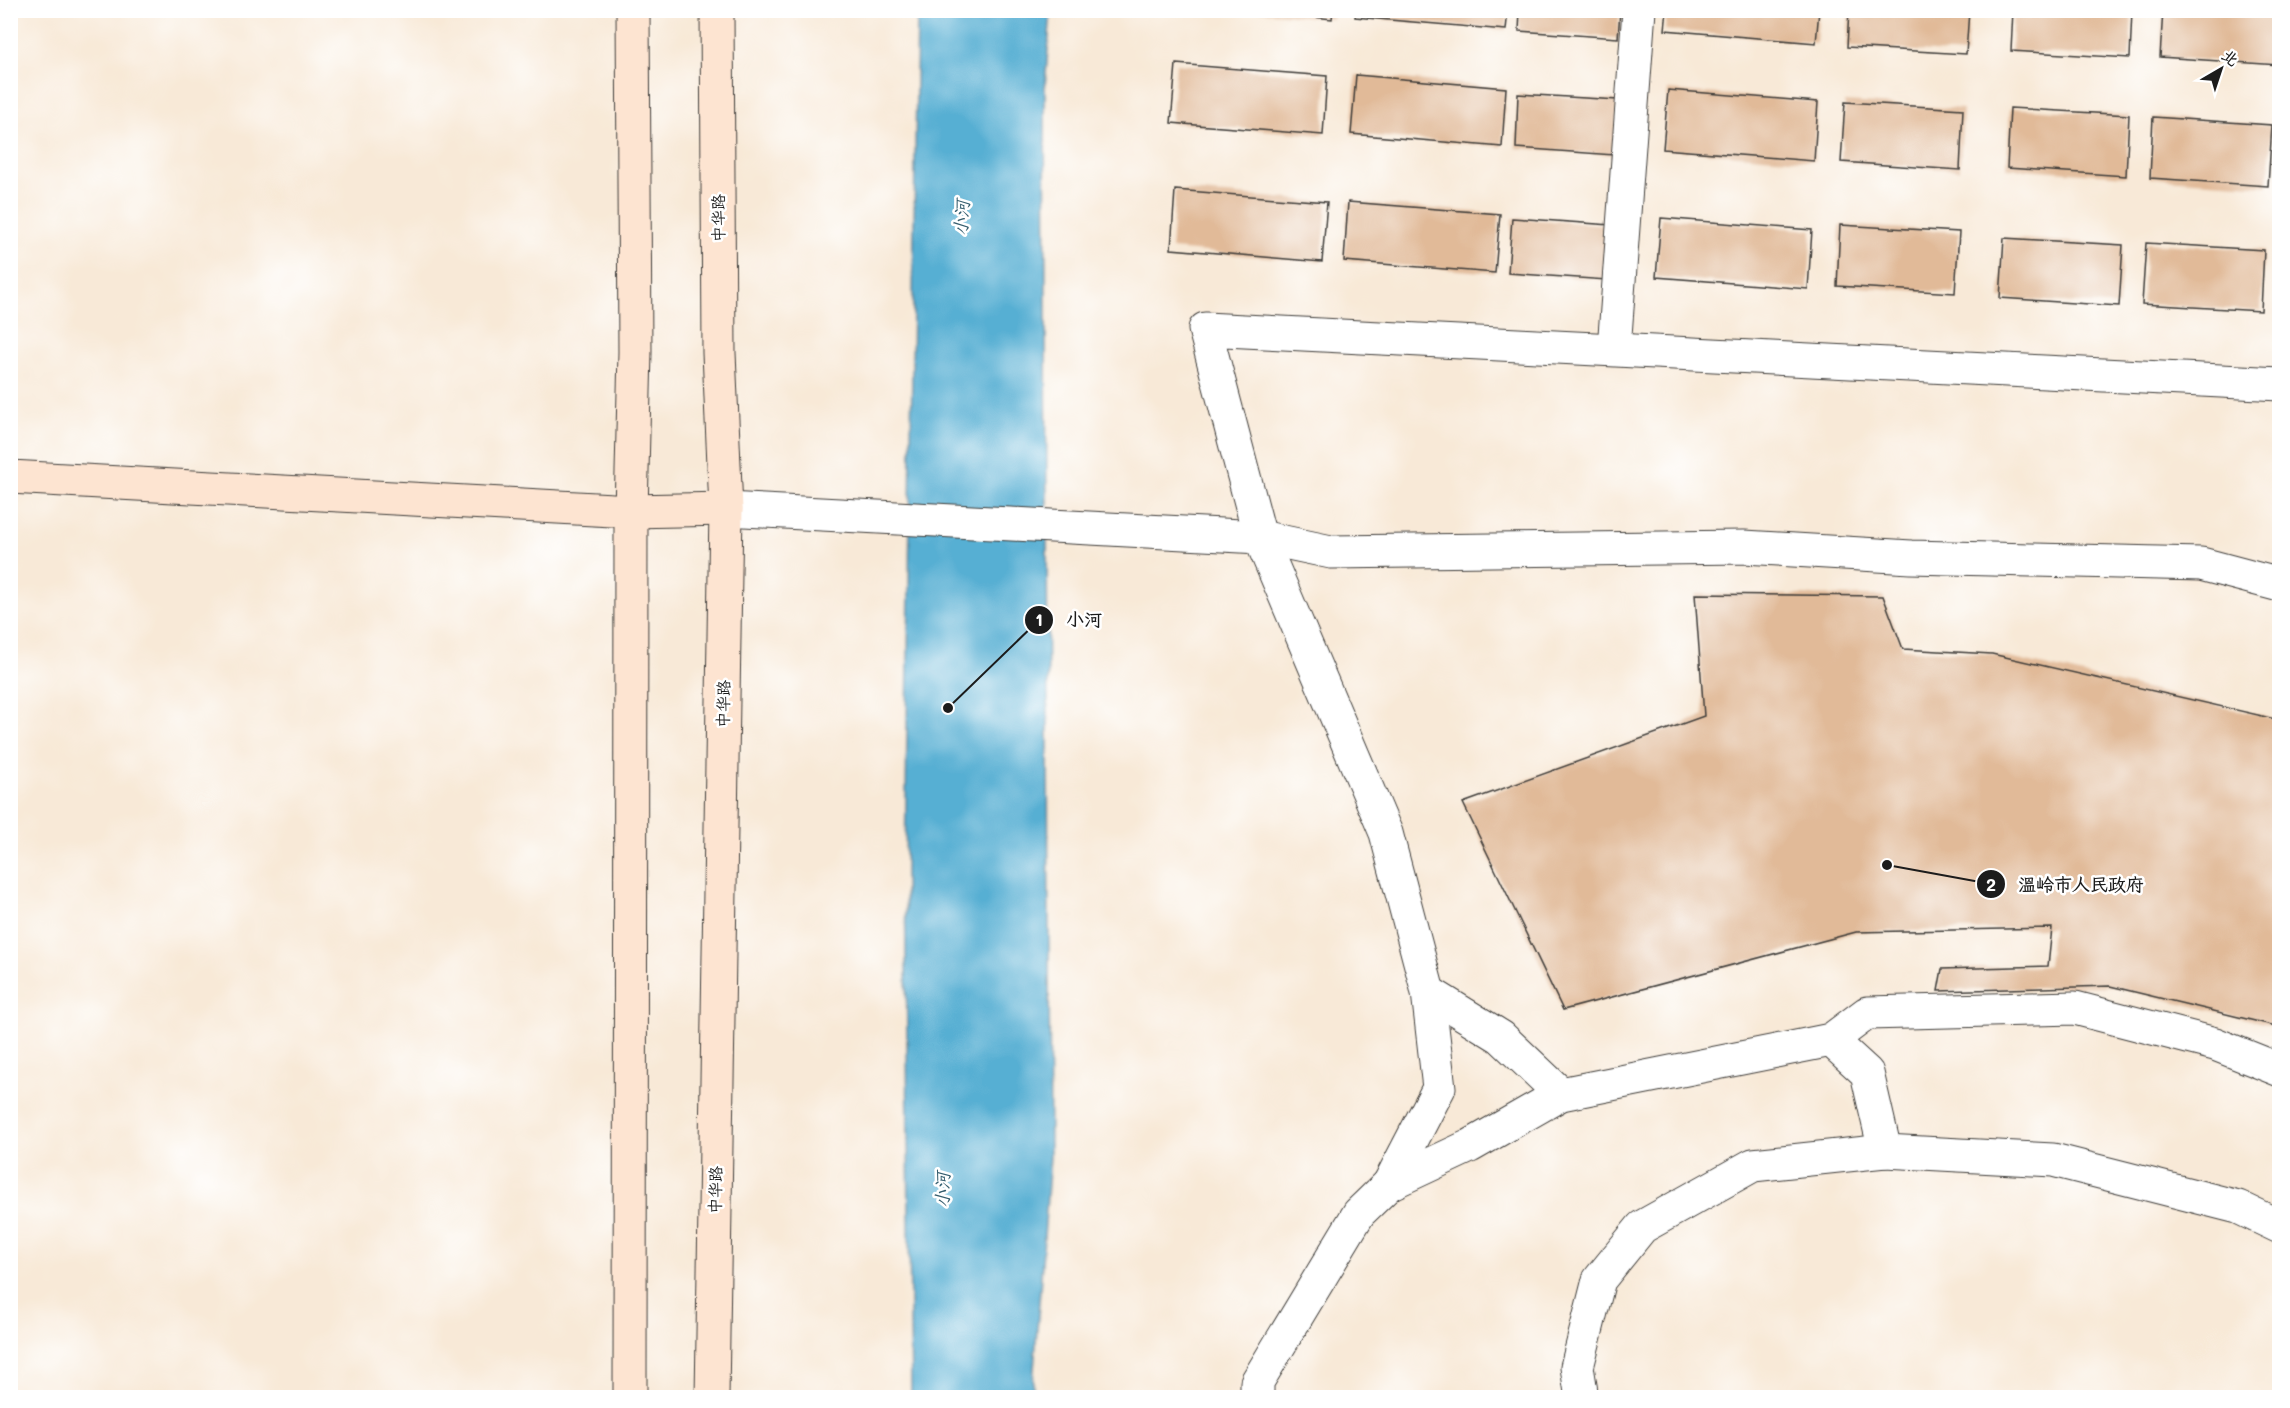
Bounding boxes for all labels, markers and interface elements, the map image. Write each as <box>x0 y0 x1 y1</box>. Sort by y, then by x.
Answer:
north arrow <box>2191 39 2251 99</box>
text: 北 <box>2218 44 2244 70</box>
street label: 中华路 <box>707 194 728 242</box>
water label: 小河 <box>948 196 974 237</box>
callout: 小河 <box>1024 602 1114 638</box>
text: 1 <box>1035 607 1043 631</box>
text: 小河 <box>1066 607 1102 631</box>
street label: 中华路 <box>712 680 733 728</box>
callout: 温岭市人民政府 <box>1976 866 2156 902</box>
text: 2 <box>1986 872 1996 896</box>
text: 温岭市人民政府 <box>2018 872 2144 896</box>
street label: 中华路 <box>704 1166 725 1214</box>
water label: 小河 <box>930 1169 954 1208</box>

